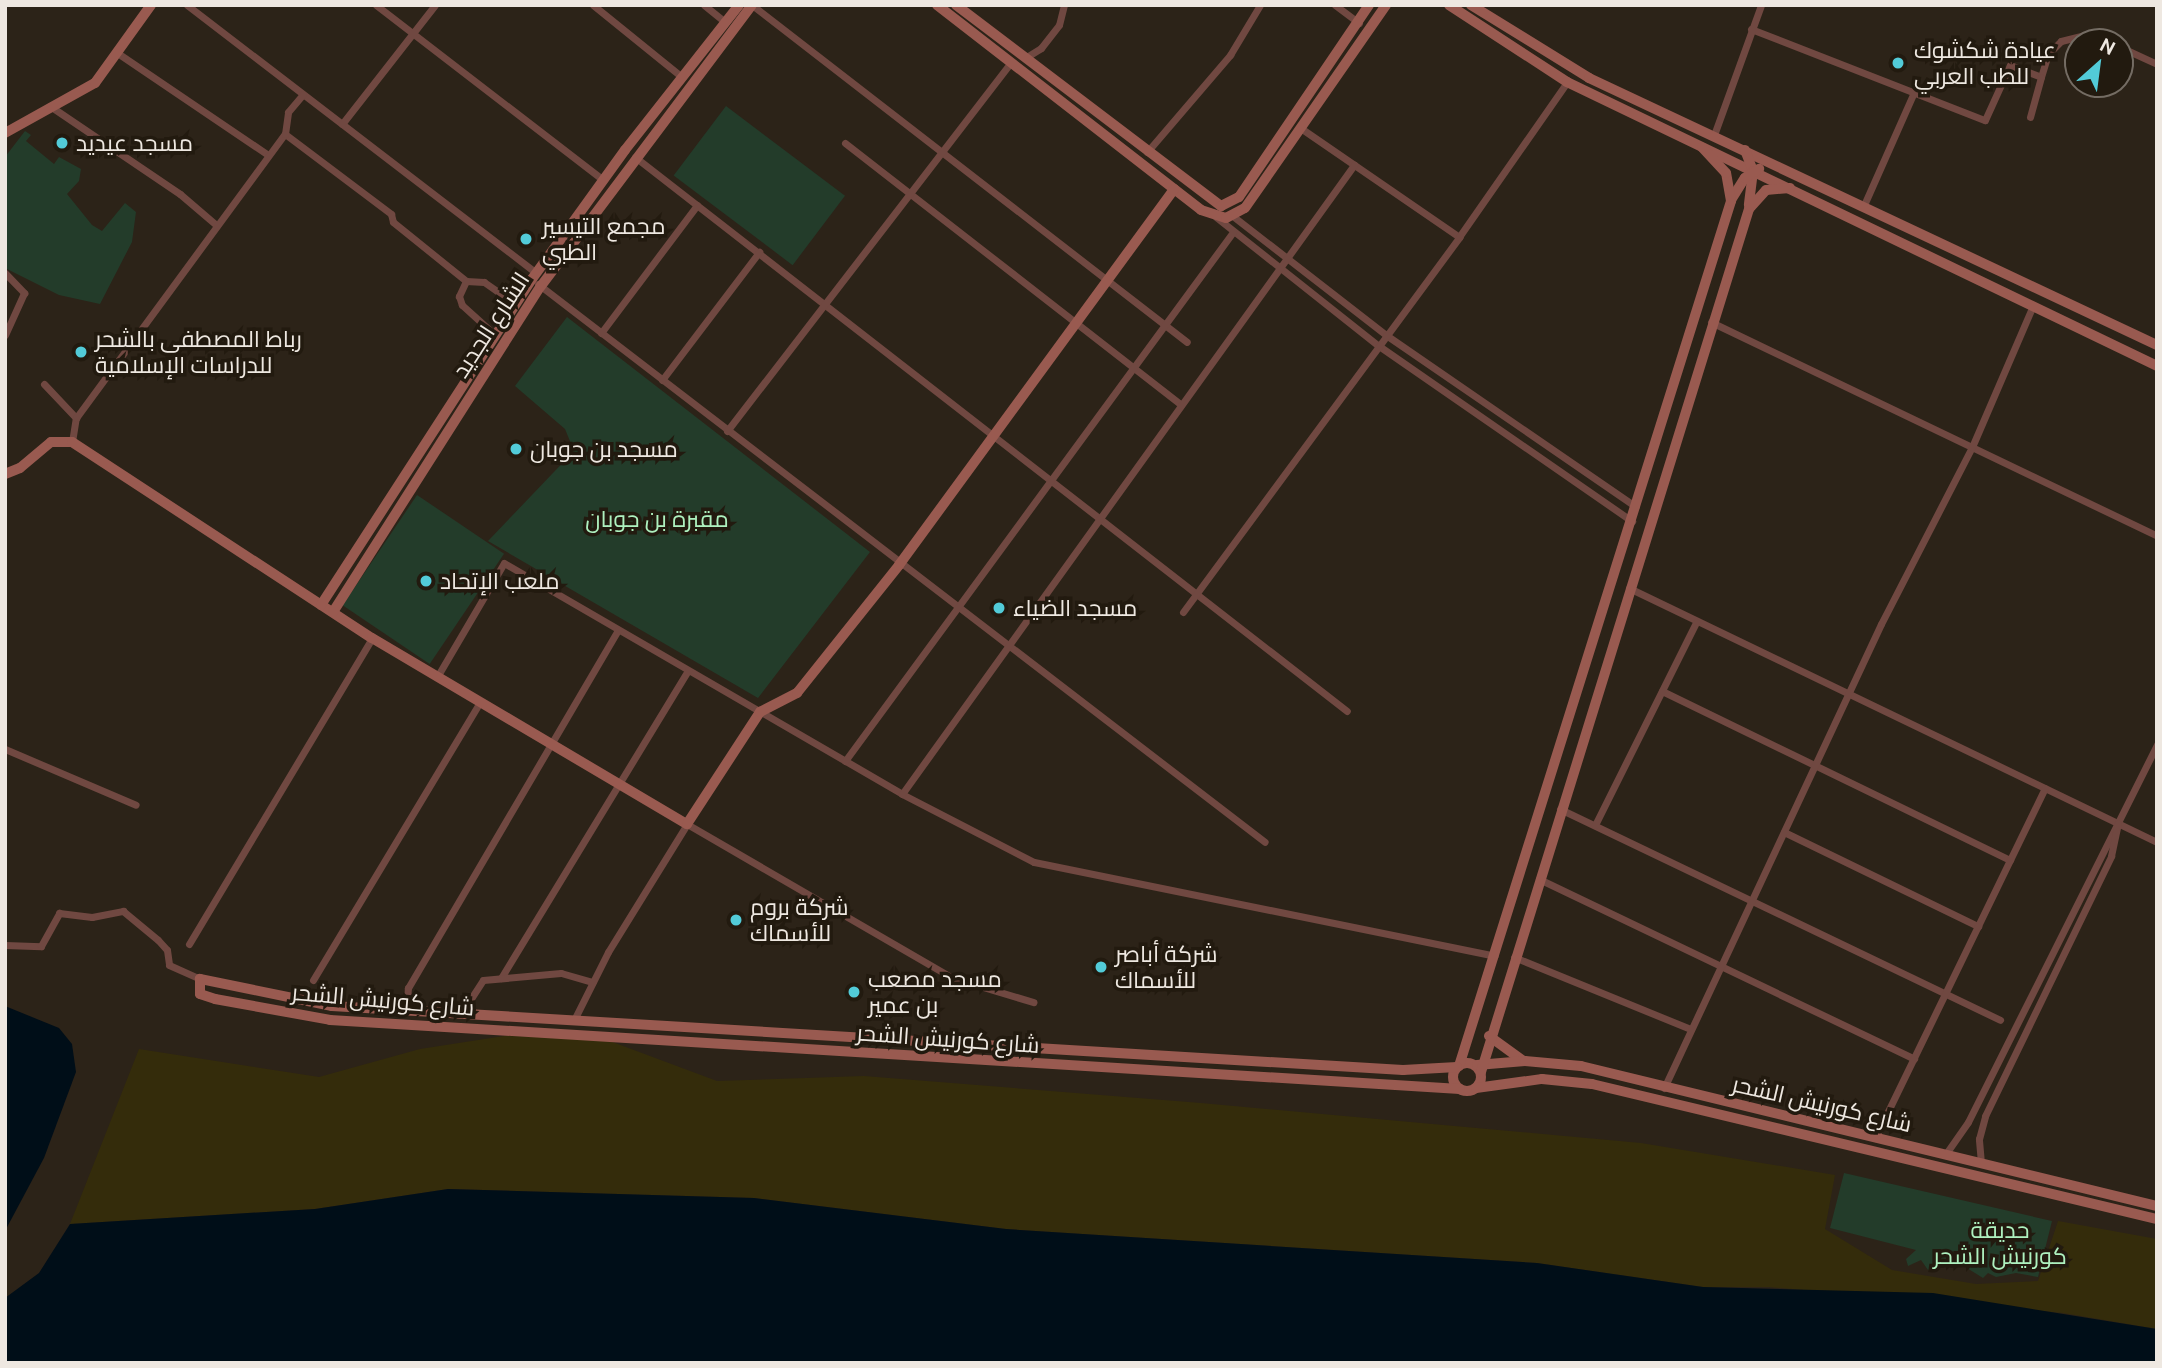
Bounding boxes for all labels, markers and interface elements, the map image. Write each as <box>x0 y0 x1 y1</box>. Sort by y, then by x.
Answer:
north arrow <box>2064 28 2134 98</box>
text: N <box>2096 33 2119 59</box>
place label: عيادة شكشوك للطب العربي <box>1914 36 2056 90</box>
marker: عيادة شكشوك للطب العربي <box>1888 53 1908 73</box>
place label: مسجد عيديد <box>76 129 193 157</box>
marker: مسجد عيديد <box>54 135 70 151</box>
place label: مجمع التيسير الطبي <box>542 212 665 266</box>
marker: مجمع التيسير الطبي <box>516 229 536 249</box>
street label: الشارع الجديد <box>447 267 535 383</box>
place label: رباط المصطفى بالشحر للدراسات الإسلامية <box>95 325 302 379</box>
marker: رباط المصطفى بالشحر للدراسات الإسلامية <box>73 344 89 360</box>
place label: مسجد بن جوبان <box>530 435 678 463</box>
marker: مسجد بن جوبان <box>508 441 524 457</box>
park label: مقبرة بن جوبان <box>585 505 729 533</box>
place label: ملعب الإتحاد <box>440 567 559 595</box>
marker: ملعب الإتحاد <box>418 573 434 589</box>
place label: مسجد الضياء <box>1013 594 1137 622</box>
marker: مسجد الضياء <box>991 600 1007 616</box>
place label: شركة بروم للأسماك <box>750 893 848 947</box>
marker: شركة بروم للأسماك <box>728 912 744 928</box>
place label: شركة أباصر للأسماك <box>1115 940 1218 994</box>
marker: شركة أباصر للأسماك <box>1093 959 1109 975</box>
place label: مسجد مصعب بن عمير <box>868 965 1002 1019</box>
street label: شارع كورنيش الشحر <box>290 978 476 1022</box>
marker: مسجد مصعب بن عمير <box>846 984 862 1000</box>
street label: شارع كورنيش الشحر <box>856 1019 1040 1059</box>
street label: شارع كورنيش الشحر <box>1730 1070 1914 1138</box>
park label: حديقة كورنيش الشحر <box>1933 1216 2067 1270</box>

